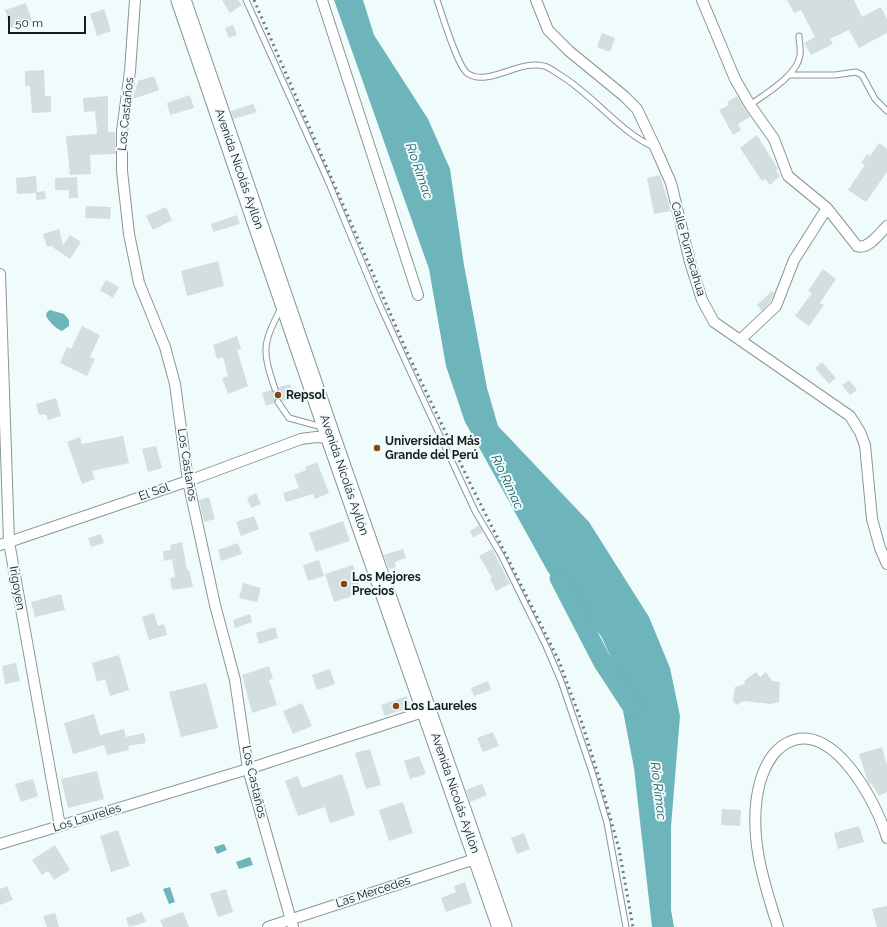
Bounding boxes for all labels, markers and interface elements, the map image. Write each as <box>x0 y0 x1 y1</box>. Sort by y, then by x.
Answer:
scale bar <box>10 8 88 34</box>
text: 50 m <box>15 16 43 30</box>
street label: Los Castaños <box>115 76 137 152</box>
street label: Avenida Nicolás Ayllón <box>212 107 266 231</box>
water label: Río Rímac <box>402 141 436 201</box>
street label: Calle Pumacahua <box>668 200 708 298</box>
place label: Repsol <box>286 388 326 402</box>
marker: Repsol <box>273 390 283 400</box>
street label: Avenida Nicolás Ayllón <box>317 413 371 537</box>
street label: Los Castaños <box>174 427 200 503</box>
place label: Universidad Más Grande del Perú <box>385 434 480 462</box>
marker: Universidad Más Grande del Perú <box>372 443 382 453</box>
water label: Río Rímac <box>488 452 526 512</box>
street label: El Sol <box>137 480 171 504</box>
street label: Irigoyen <box>6 565 28 611</box>
place label: Los Mejores Precios <box>352 570 421 598</box>
marker: Los Mejores Precios <box>339 579 349 589</box>
place label: Los Laureles <box>404 699 477 713</box>
marker: Los Laureles <box>391 701 401 711</box>
street label: Avenida Nicolás Ayllón <box>428 731 482 855</box>
street label: Los Castaños <box>239 744 269 820</box>
water label: Río Rímac <box>647 761 669 821</box>
street label: Los Laureles <box>51 801 123 835</box>
street label: Las Mercedes <box>334 873 412 911</box>

